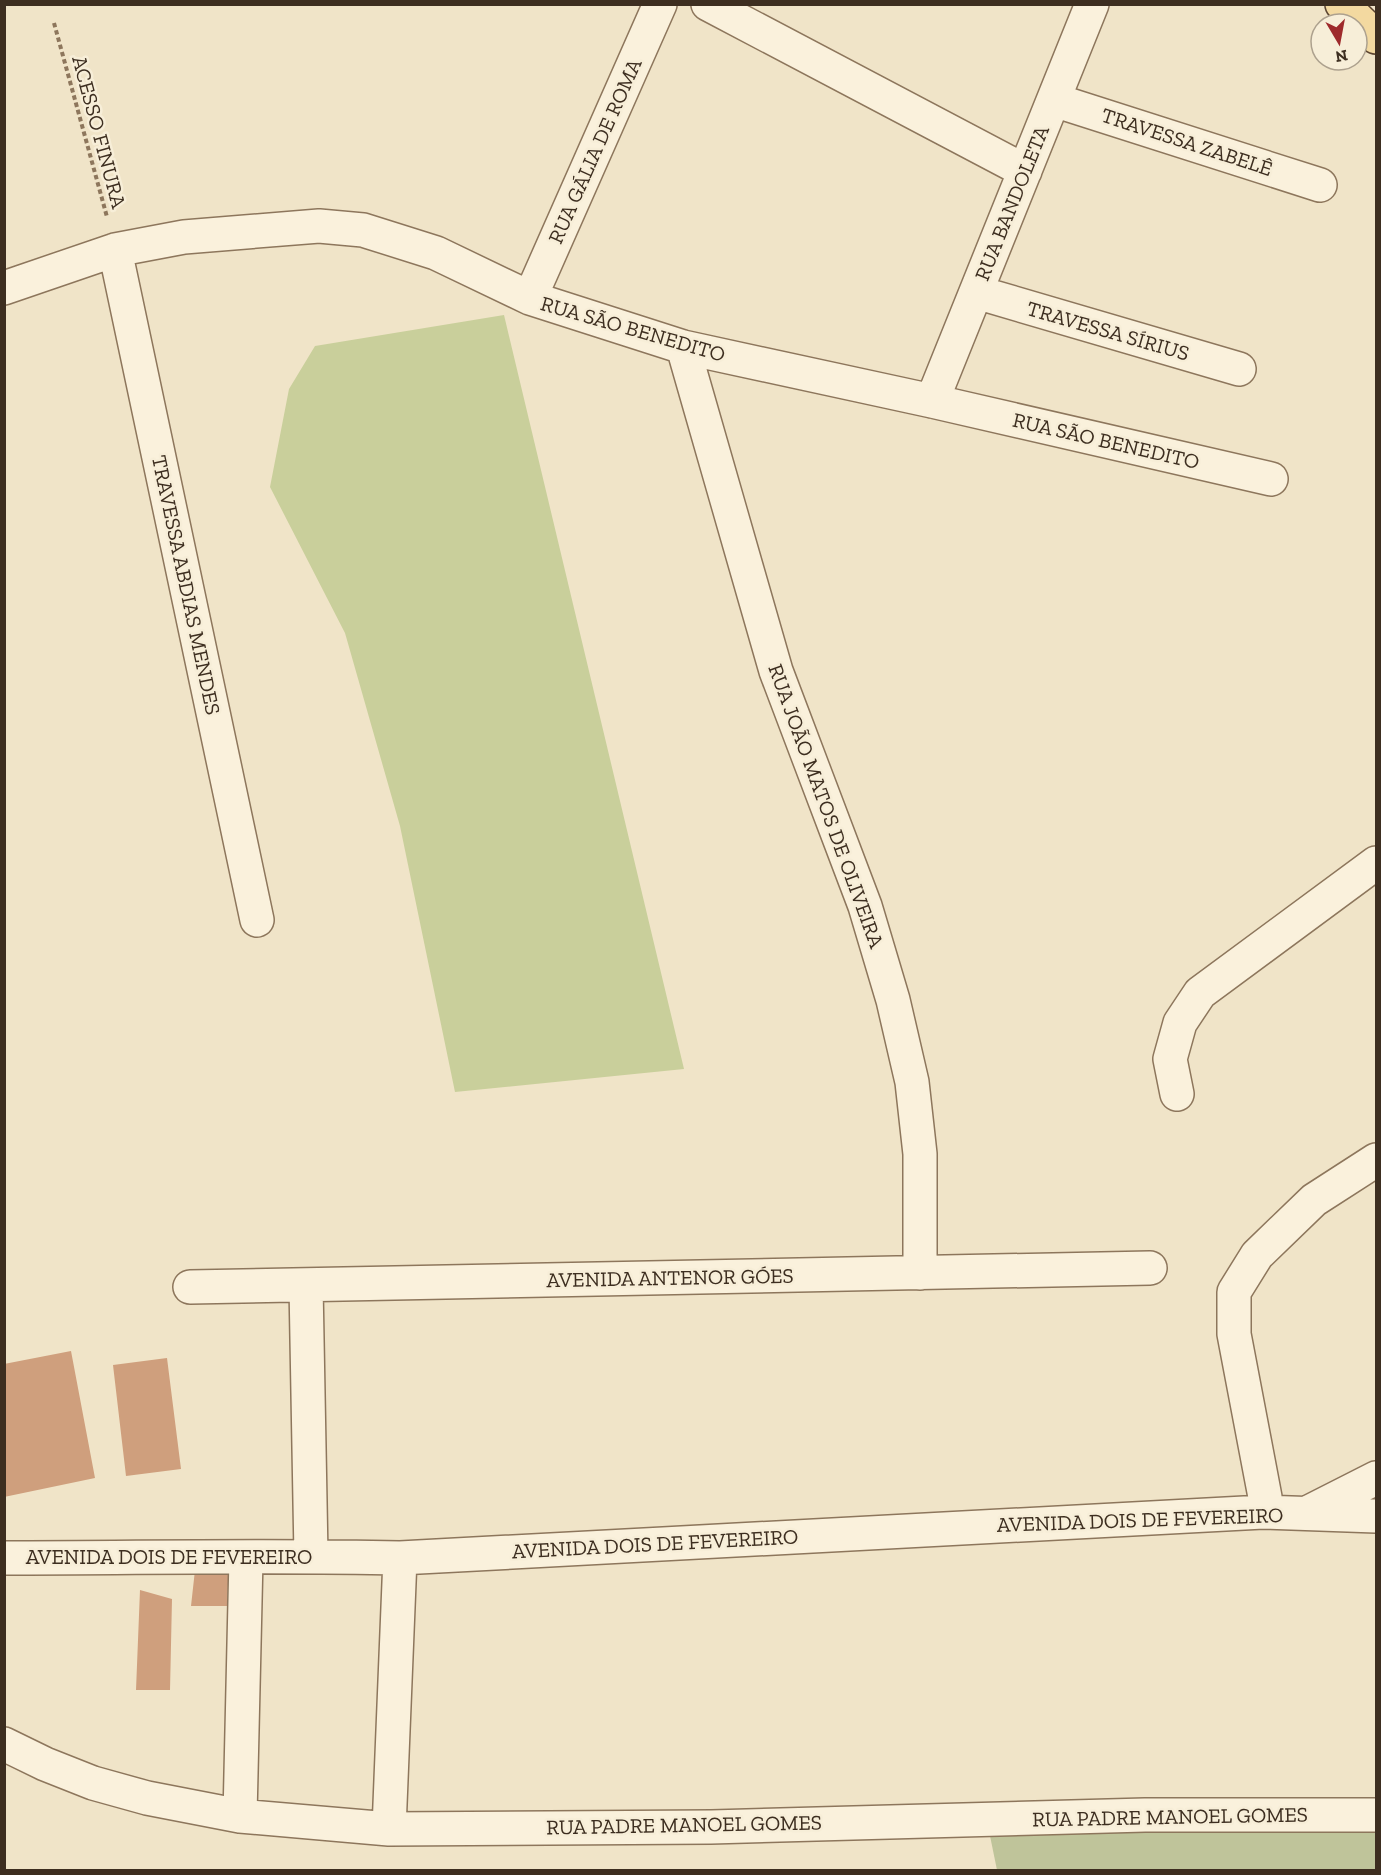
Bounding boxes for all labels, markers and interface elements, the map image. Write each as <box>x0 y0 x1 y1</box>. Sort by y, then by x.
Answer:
north arrow <box>1309 12 1369 72</box>
text: N <box>1334 46 1349 67</box>
street label: ACESSO FINURA <box>67 53 132 211</box>
street label: RUA GÁLIA DE ROMA <box>542 54 647 247</box>
street label: TRAVESSA ZABELÊ <box>1098 102 1276 181</box>
street label: RUA BANDOLETA <box>969 121 1054 284</box>
street label: RUA SÃO BENEDITO <box>538 290 728 367</box>
street label: TRAVESSA SÍRIUS <box>1024 295 1192 366</box>
street label: RUA SÃO BENEDITO <box>1010 407 1202 474</box>
street label: TRAVESSA ABDIAS MENDES <box>147 453 226 717</box>
street label: RUA JOÃO MATOS DE OLIVEIRA <box>763 660 890 952</box>
street label: AVENIDA ANTENOR GÓES <box>546 1263 794 1292</box>
street label: AVENIDA DOIS DE FEVEREIRO <box>996 1502 1284 1537</box>
street label: AVENIDA DOIS DE FEVEREIRO <box>511 1524 799 1563</box>
street label: AVENIDA DOIS DE FEVEREIRO <box>26 1544 312 1569</box>
street label: RUA PADRE MANOEL GOMES <box>1032 1802 1308 1831</box>
street label: RUA PADRE MANOEL GOMES <box>546 1810 822 1839</box>

